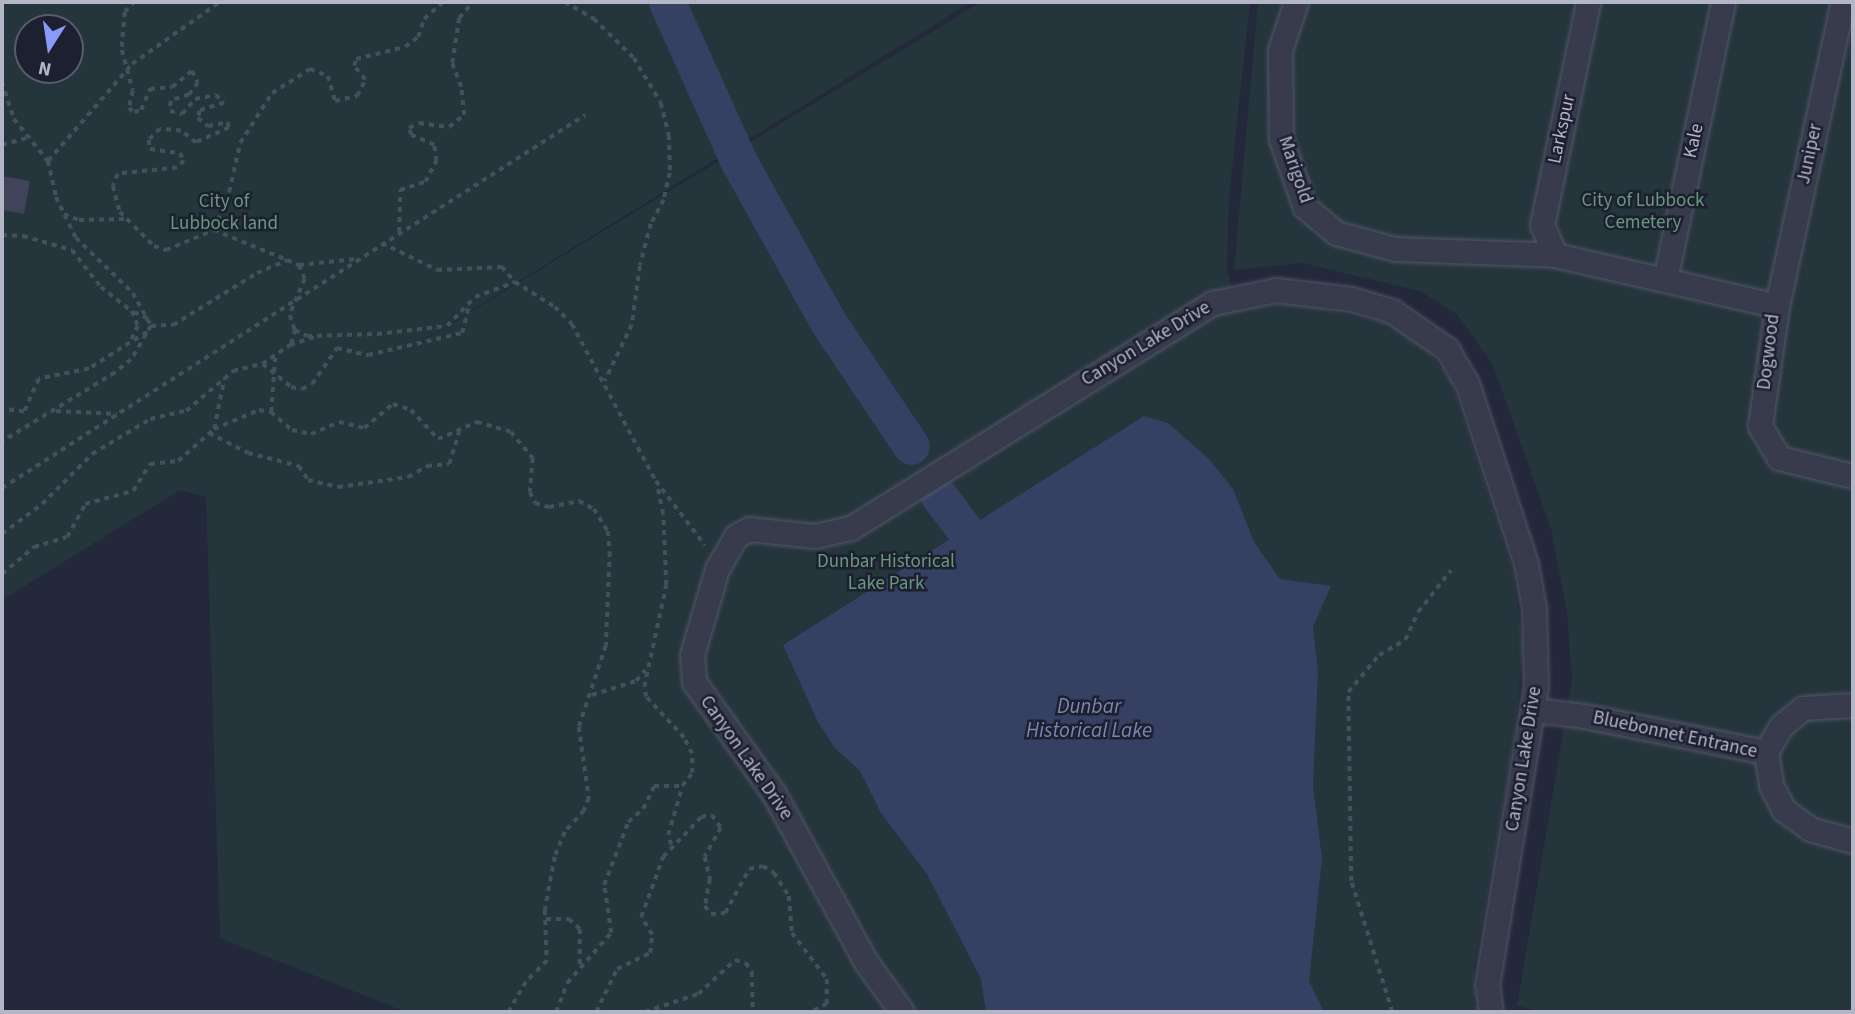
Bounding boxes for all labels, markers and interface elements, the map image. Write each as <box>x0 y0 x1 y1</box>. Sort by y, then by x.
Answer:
north arrow <box>14 14 84 84</box>
text: N <box>36 54 54 83</box>
street label: Larkspur <box>1544 92 1580 166</box>
street label: Kale <box>1679 122 1709 160</box>
street label: Juniper <box>1793 122 1827 186</box>
street label: Marigold <box>1273 133 1317 207</box>
park label: City of Lubbock Cemetery <box>1582 190 1704 234</box>
park label: City of Lubbock land <box>170 191 278 235</box>
street label: Canyon Lake Drive <box>1077 297 1215 391</box>
street label: Dogwood <box>1753 313 1785 391</box>
park label: Dunbar Historical Lake Park <box>817 551 955 595</box>
street label: Canyon Lake Drive <box>1501 685 1547 833</box>
street label: Canyon Lake Drive <box>695 692 797 824</box>
water label: Dunbar Historical Lake <box>1026 693 1152 743</box>
street label: Bluebonnet Entrance <box>1591 706 1759 764</box>

